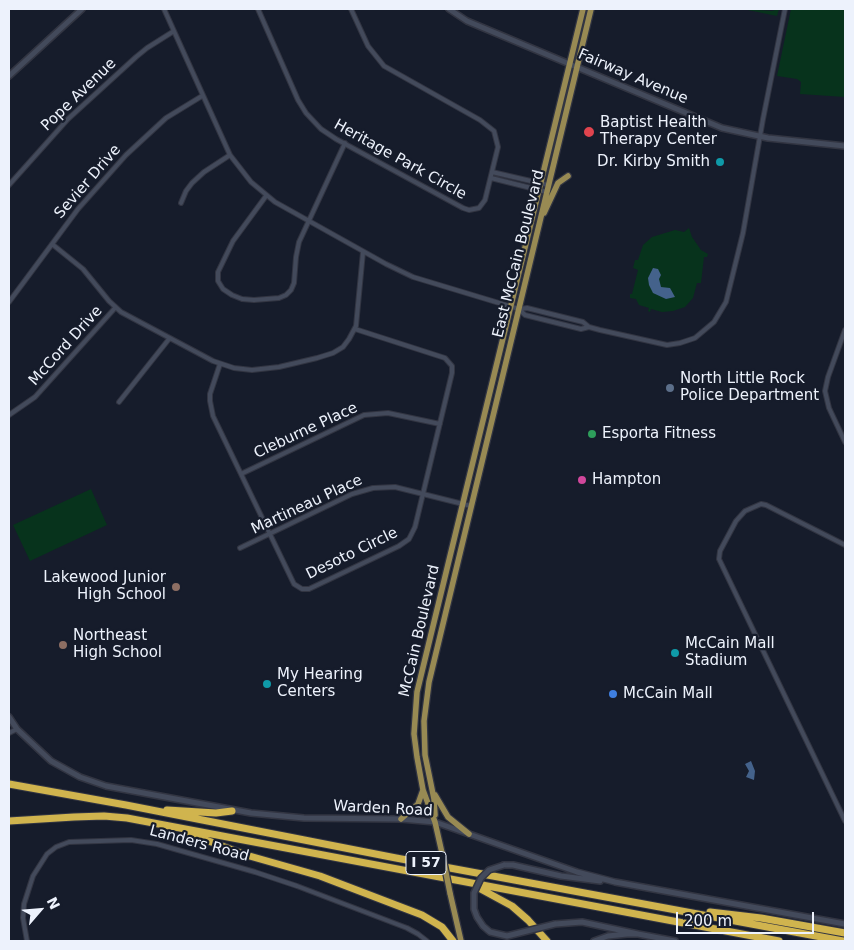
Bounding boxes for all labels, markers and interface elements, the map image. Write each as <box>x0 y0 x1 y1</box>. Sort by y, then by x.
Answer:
street label: Fairway Avenue <box>575 46 691 108</box>
street label: Pope Avenue <box>38 55 120 135</box>
place label: Baptist Health Therapy Center <box>600 114 717 149</box>
street label: Heritage Park Circle <box>331 116 469 204</box>
marker: Baptist Health Therapy Center <box>582 125 596 139</box>
street label: Sevier Drive <box>51 141 125 223</box>
place label: Dr. Kirby Smith <box>597 153 710 171</box>
marker: Dr. Kirby Smith <box>714 156 726 168</box>
street label: East McCain Boulevard <box>489 168 549 340</box>
street label: McCord Drive <box>26 302 106 390</box>
place label: North Little Rock Police Department <box>680 370 819 405</box>
marker: North Little Rock Police Department <box>664 382 676 394</box>
street label: Cleburne Place <box>251 399 361 463</box>
place label: Esporta Fitness <box>602 425 716 443</box>
marker: Esporta Fitness <box>586 428 598 440</box>
street label: Martineau Place <box>249 471 365 539</box>
place label: Hampton <box>592 471 661 489</box>
marker: Hampton <box>576 474 588 486</box>
street label: Desoto Circle <box>303 524 401 584</box>
street label: McCain Boulevard <box>396 563 444 699</box>
place label: Lakewood Junior High School <box>43 569 166 604</box>
marker: Lakewood Junior High School <box>170 581 182 593</box>
place label: Northeast High School <box>73 627 162 662</box>
place label: McCain Mall Stadium <box>685 635 775 670</box>
marker: Northeast High School <box>57 639 69 651</box>
marker: McCain Mall Stadium <box>669 647 681 659</box>
place label: My Hearing Centers <box>277 666 363 701</box>
marker: My Hearing Centers <box>261 678 273 690</box>
place label: McCain Mall <box>623 685 713 703</box>
marker: McCain Mall <box>607 688 619 700</box>
street label: Warden Road <box>333 797 433 821</box>
street label: Landers Road <box>147 822 251 866</box>
road number: I 57 <box>406 851 446 874</box>
north arrow <box>15 885 65 935</box>
text: N <box>44 894 63 912</box>
scale bar <box>679 902 816 934</box>
text: 200 m <box>684 912 732 930</box>

